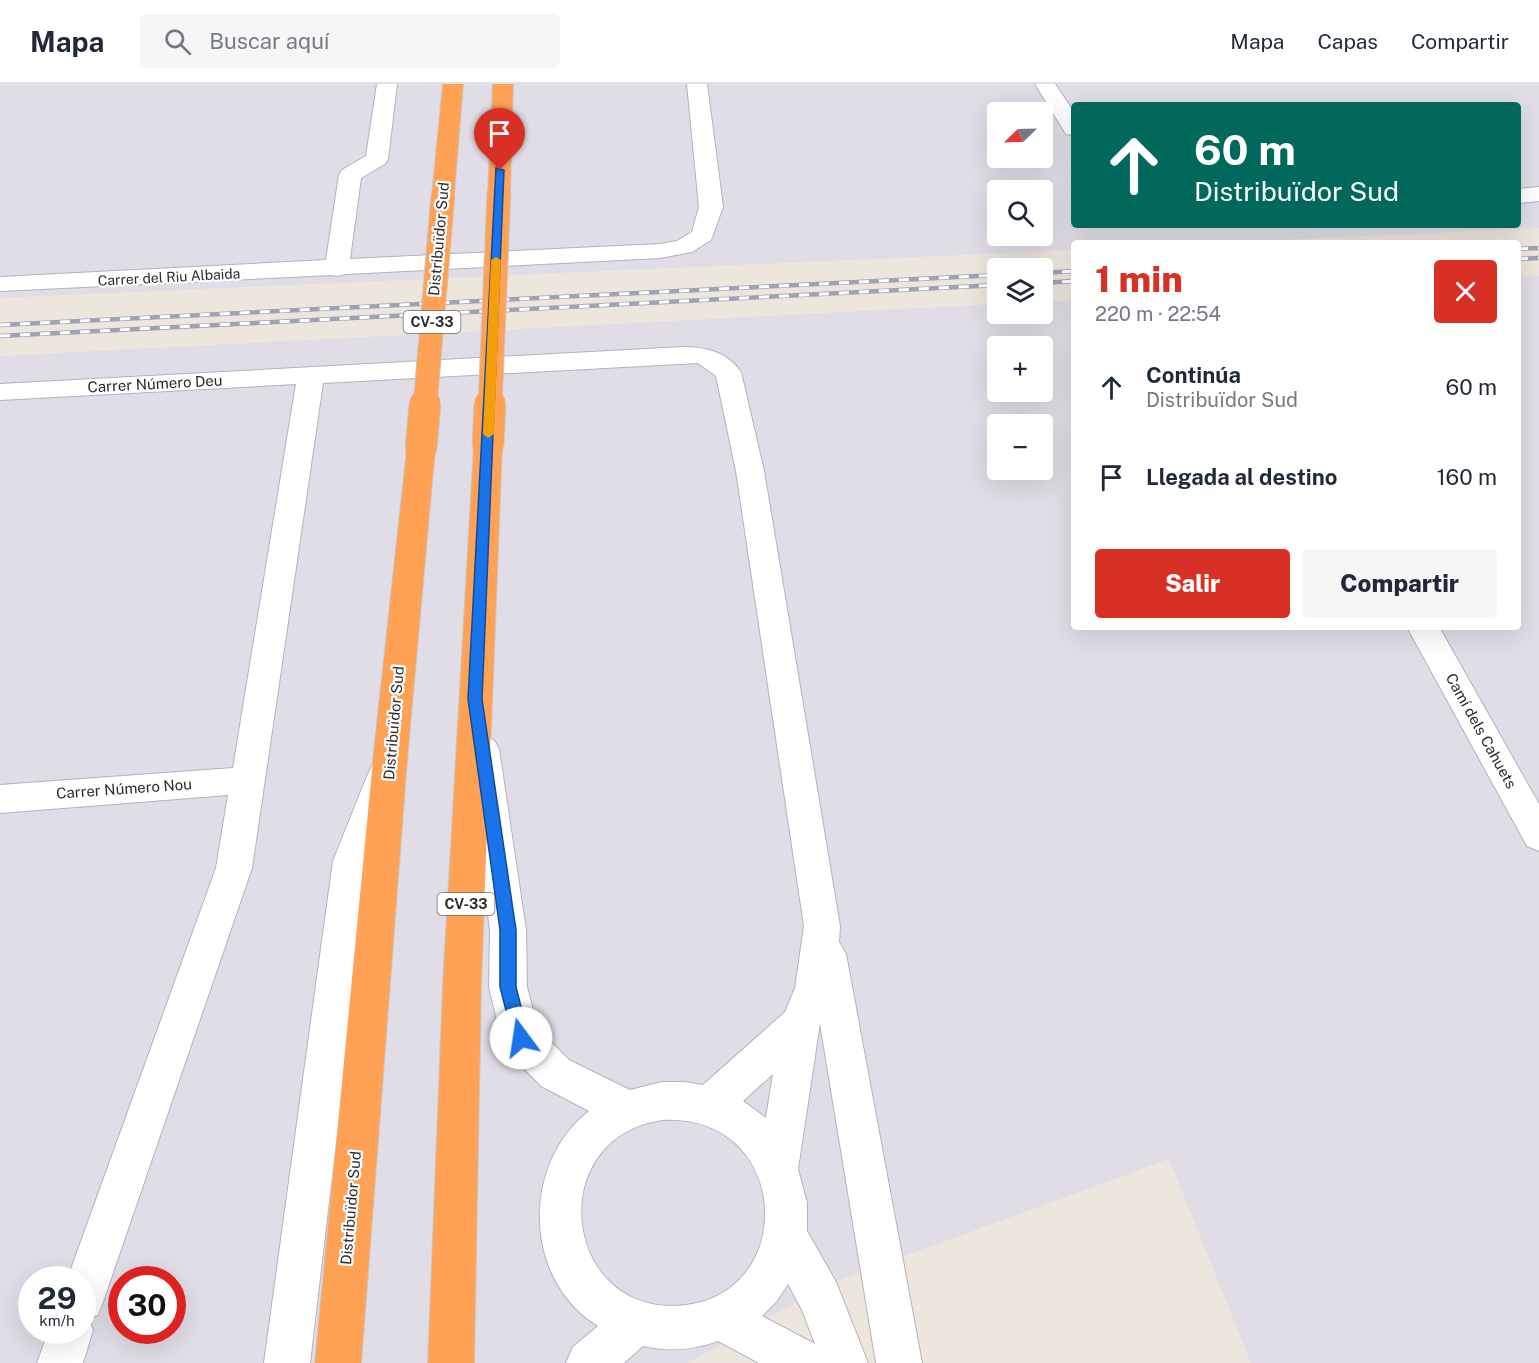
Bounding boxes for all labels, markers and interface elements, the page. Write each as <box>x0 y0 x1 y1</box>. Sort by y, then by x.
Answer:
search box <box>140 14 560 68</box>
text: Mapa <box>30 25 104 58</box>
icon: search <box>161 25 194 58</box>
text: Buscar aquí <box>209 28 329 54</box>
text: Mapa <box>1230 29 1284 54</box>
text: Capas <box>1317 29 1378 54</box>
text: Compartir <box>1411 29 1509 54</box>
north arrow <box>987 102 1053 168</box>
map controls <box>987 102 1053 480</box>
pin <box>474 108 525 170</box>
icon: arrive <box>483 117 516 150</box>
text: 60 m <box>1194 125 1296 174</box>
icon: ahead <box>1095 126 1173 204</box>
text: Distribuïdor Sud <box>1194 175 1399 207</box>
button: search <box>987 180 1053 246</box>
street label: Distribuïdor Sud <box>425 181 452 296</box>
button: layers <box>987 258 1053 324</box>
text: 1 min <box>1095 258 1183 300</box>
button: close <box>1434 260 1497 323</box>
street label: Carrer del Riu Albaida <box>97 265 241 289</box>
text: 220 m · 22:54 <box>1095 302 1221 326</box>
road number: CV-33 <box>404 311 460 333</box>
button: + <box>987 336 1053 402</box>
text: Continúa <box>1146 362 1241 388</box>
street label: Carrer Número Deu <box>87 371 223 396</box>
icon: ahead <box>1095 371 1128 404</box>
text: 60 m <box>1446 374 1497 400</box>
text: Distribuïdor Sud <box>1146 388 1298 412</box>
button: − <box>987 414 1053 480</box>
icon: arrive <box>1095 461 1128 494</box>
text: Llegada al destino <box>1146 464 1337 490</box>
text: 160 m <box>1437 464 1497 490</box>
button: Salir <box>1095 549 1290 618</box>
button: Compartir <box>1302 549 1497 618</box>
street label: Distribuïdor Sud <box>380 665 407 780</box>
street label: Camí dels Cahuets <box>1443 670 1520 791</box>
street label: Carrer Número Nou <box>56 775 192 802</box>
road number: CV-33 <box>438 893 494 915</box>
position arrow <box>489 1006 553 1070</box>
street label: Distribuïdor Sud <box>337 1150 364 1265</box>
speed limit sign: 30 <box>108 1266 186 1344</box>
text: 29 <box>38 1280 76 1316</box>
text: km/h <box>39 1312 75 1329</box>

